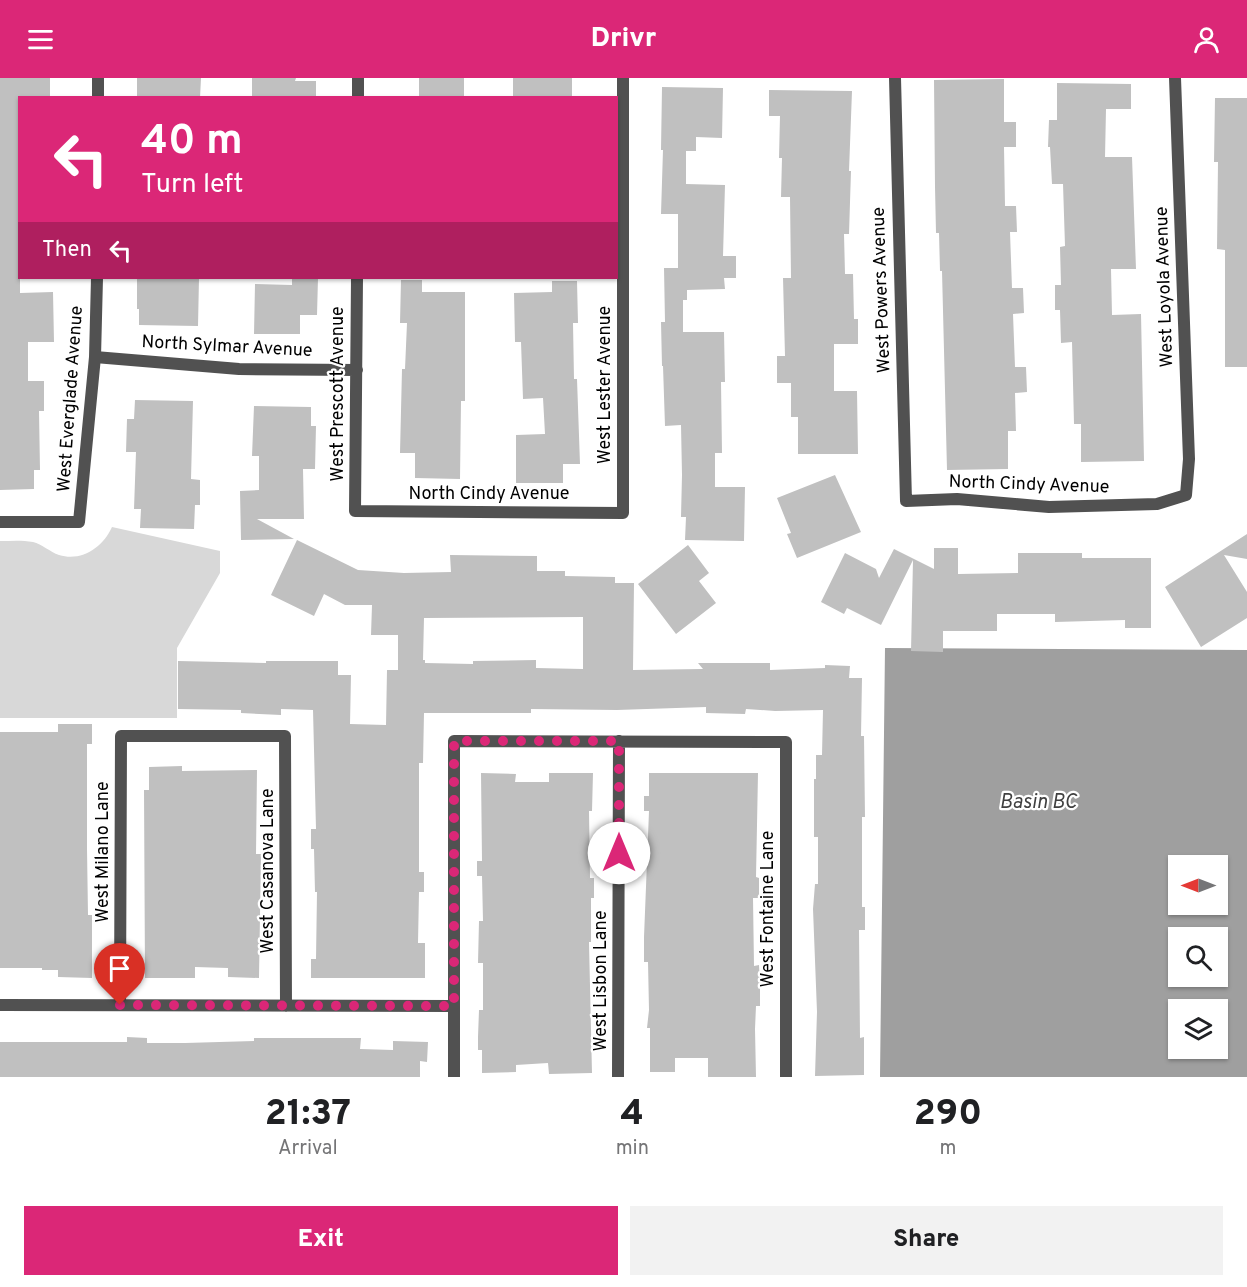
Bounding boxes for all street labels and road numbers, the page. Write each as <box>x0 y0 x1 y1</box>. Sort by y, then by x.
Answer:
street label: West Powers Avenue <box>868 206 896 374</box>
street label: West Loyola Avenue <box>1151 206 1179 368</box>
street label: West Everglade Avenue <box>53 305 89 493</box>
street label: West Prescott Avenue <box>327 306 350 482</box>
street label: West Lester Avenue <box>594 306 617 464</box>
street label: North Sylmar Avenue <box>141 331 313 363</box>
street label: North Cindy Avenue <box>948 471 1110 499</box>
street label: North Cindy Avenue <box>409 483 569 506</box>
street label: West Milano Lane <box>92 781 115 923</box>
street label: West Casanova Lane <box>257 788 280 954</box>
street label: West Fontaine Lane <box>757 831 780 987</box>
street label: West Lisbon Lane <box>590 910 613 1052</box>

